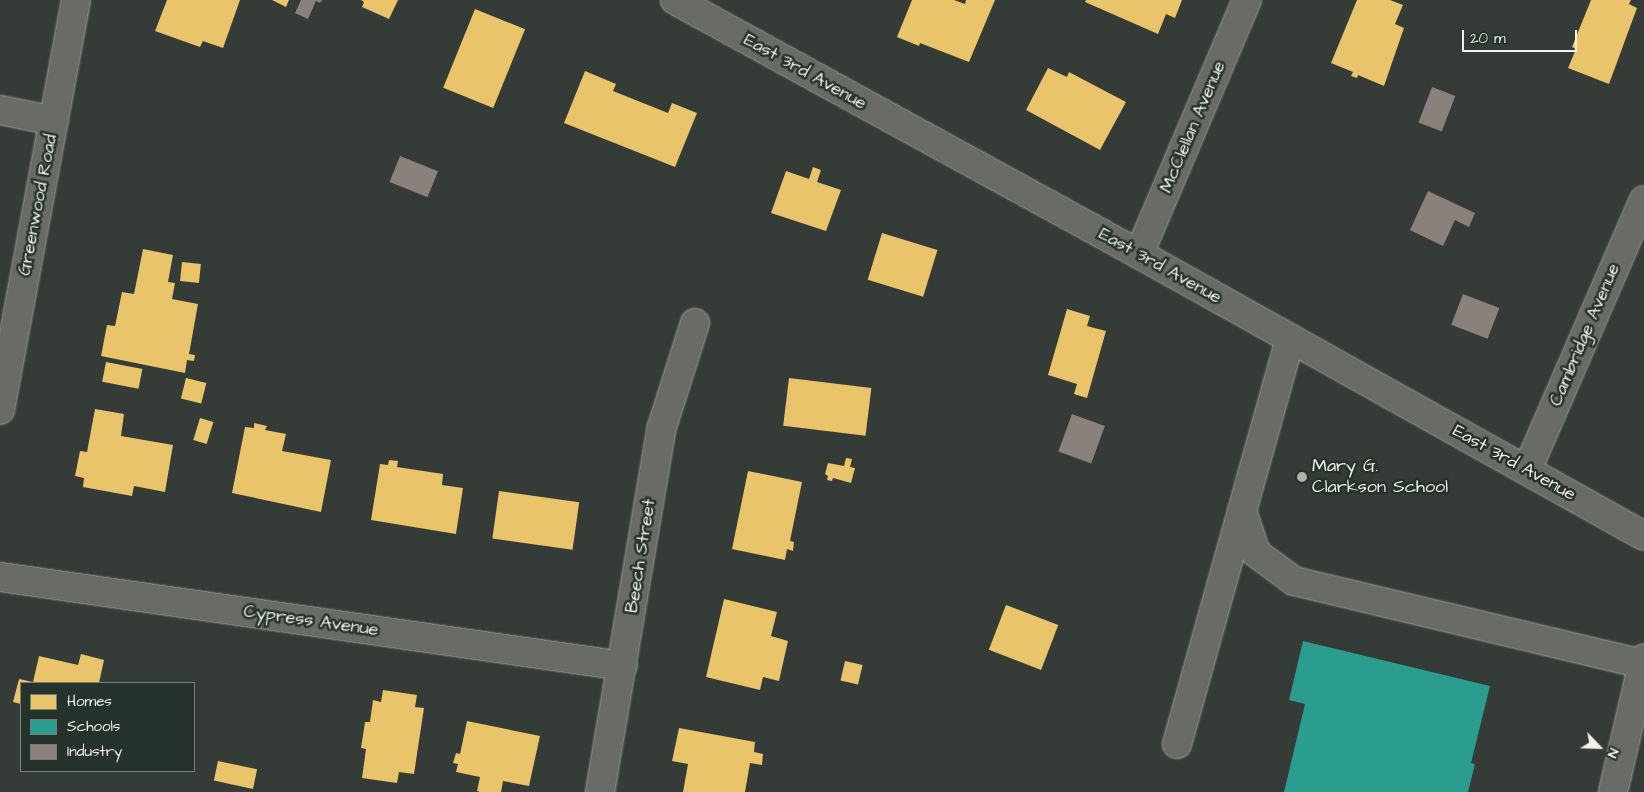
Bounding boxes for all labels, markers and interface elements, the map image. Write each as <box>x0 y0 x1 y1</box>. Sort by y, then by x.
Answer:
scale bar <box>1464 20 1579 52</box>
text: 20 m <box>1470 28 1506 49</box>
street label: East 3rd Avenue <box>740 29 870 115</box>
street label: McClellan Avenue <box>1155 58 1231 196</box>
street label: Greenwood Road <box>14 133 62 277</box>
street label: East 3rd Avenue <box>1095 223 1225 309</box>
street label: Cambridge Avenue <box>1545 261 1625 409</box>
street label: East 3rd Avenue <box>1449 420 1579 506</box>
place label: Mary G. Clarkson School <box>1312 456 1448 498</box>
marker: Mary G. Clarkson School <box>1296 471 1308 483</box>
street label: Beech Street <box>621 497 661 615</box>
street label: Cypress Avenue <box>242 601 380 641</box>
legend <box>20 682 195 772</box>
text: Homes <box>67 691 112 712</box>
text: Schools <box>67 716 120 737</box>
north arrow <box>1574 722 1624 772</box>
text: Industry <box>67 741 122 762</box>
text: N <box>1602 745 1624 761</box>

